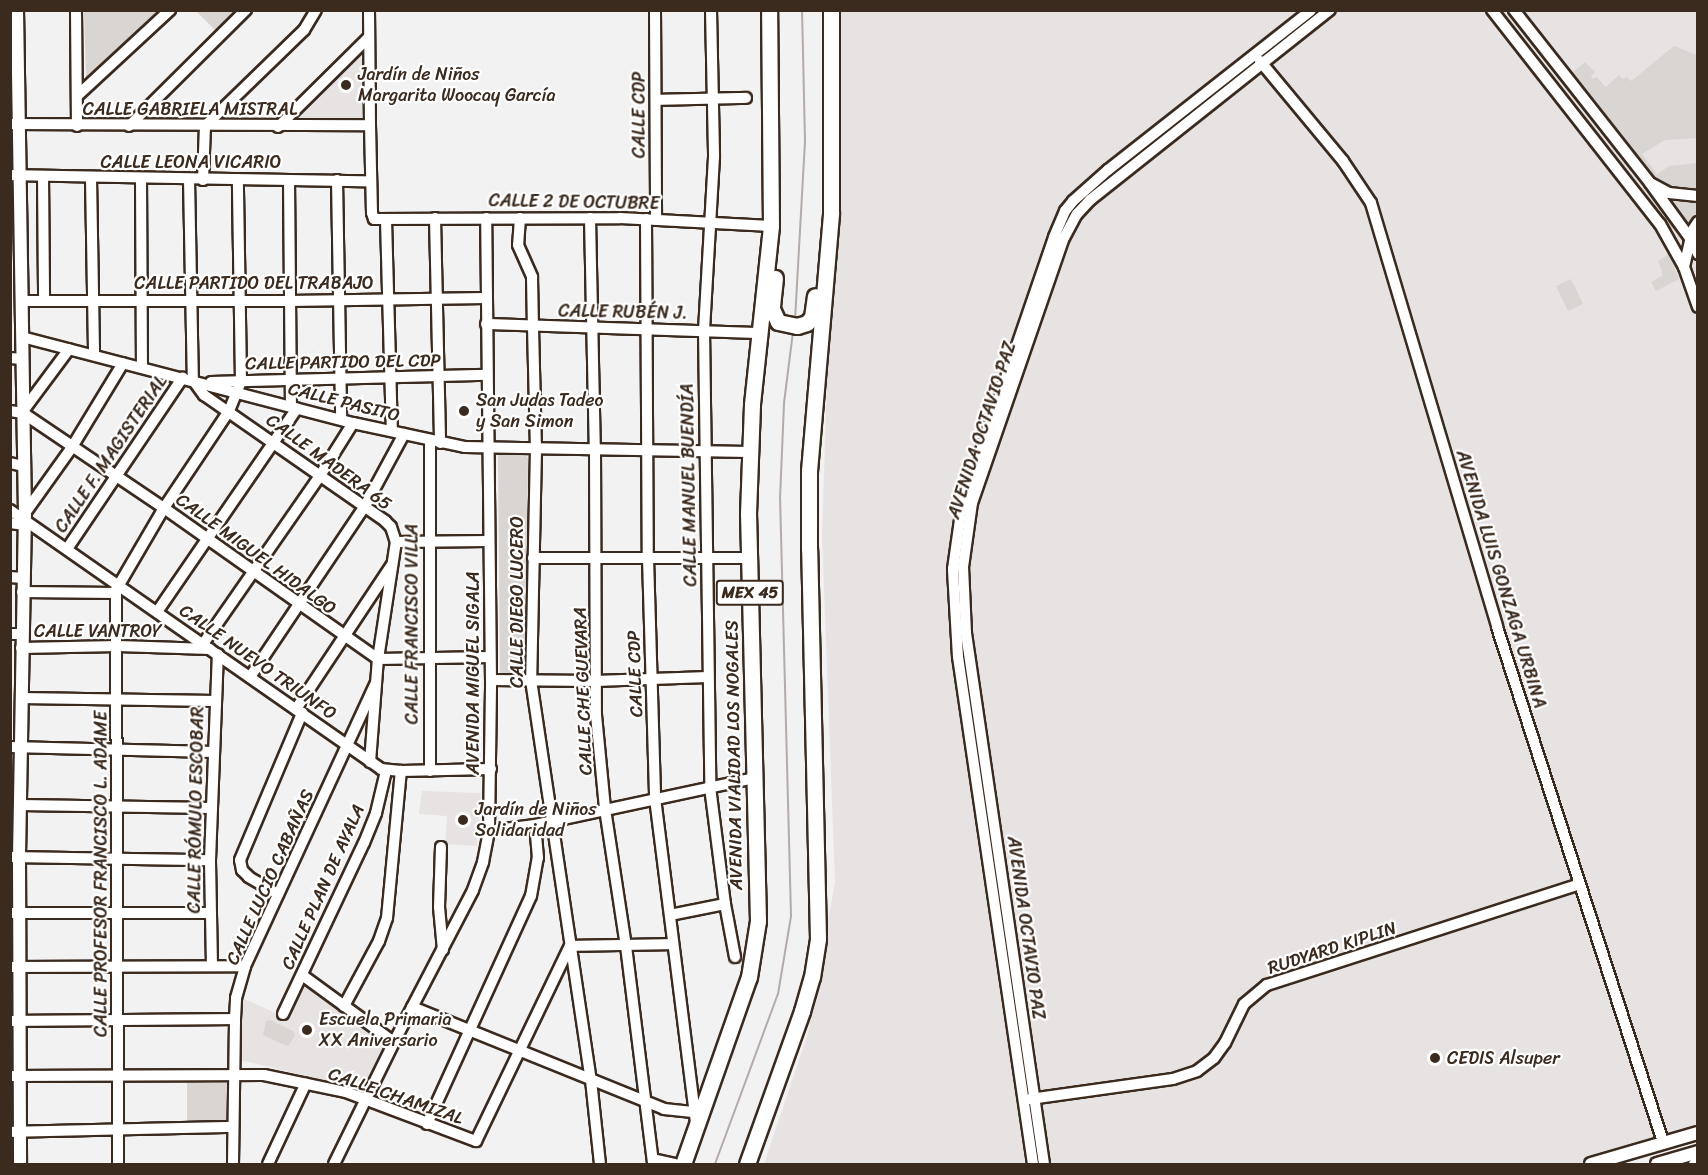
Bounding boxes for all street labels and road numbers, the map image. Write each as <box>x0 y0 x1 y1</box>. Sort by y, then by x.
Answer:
street label: CALLE CDP <box>628 72 650 158</box>
street label: CALLE GABRIELA MISTRAL <box>84 98 296 120</box>
street label: CALLE LEONA VICARIO <box>100 151 282 173</box>
street label: CALLE 2 DE OCTUBRE <box>488 190 660 214</box>
street label: CALLE PARTIDO DEL TRABAJO <box>135 272 373 294</box>
street label: CALLE RUBÉN J. <box>558 300 688 324</box>
street label: AVENIDA OCTAVIO PAZ <box>943 339 1021 521</box>
street label: CALLE PARTIDO DEL CDP <box>246 350 440 374</box>
street label: CALLE F. MAGISTERIAL <box>51 372 171 536</box>
street label: CALLE PASITO <box>287 378 401 426</box>
street label: CALLE MANUEL BUENDÍA <box>676 383 702 587</box>
street label: CALLE MADERA 65 <box>262 409 396 515</box>
street label: AVENIDA LUIS GONZAGA URBINA <box>1451 447 1551 711</box>
street label: CALLE MIGUEL HIDALGO <box>171 488 341 620</box>
street label: CALLE DIEGO LUCERO <box>506 515 528 689</box>
street label: CALLE FRANCISCO VILLA <box>401 524 423 724</box>
street label: AVENIDA MIGUEL SIGALA <box>462 569 484 777</box>
road number: MEX 45 <box>716 580 784 606</box>
street label: CALLE NUEVO TRIUNFO <box>174 599 342 725</box>
street label: CALLE CHE GUEVARA <box>569 605 597 777</box>
street label: AVENIDA VIALIDAD LOS NOGALES <box>721 619 747 891</box>
street label: CALLE VANTROY <box>34 620 162 642</box>
street label: CALLE CDP <box>623 630 647 718</box>
street label: CALLE RÓMULO ESCOBAR <box>183 706 209 914</box>
street label: CALLE PROFESOR FRANCISCO L. ADAME <box>90 712 112 1036</box>
street label: CALLE LUCIO CABAÑAS <box>222 787 318 967</box>
street label: CALLE PLAN DE AYALA <box>277 801 369 973</box>
street label: AVENIDA OCTAVIO PAZ <box>1003 835 1049 1021</box>
street label: RUDYARD KIPLIN <box>1265 917 1399 979</box>
street label: CALLE CHAMIZAL <box>326 1063 466 1129</box>

